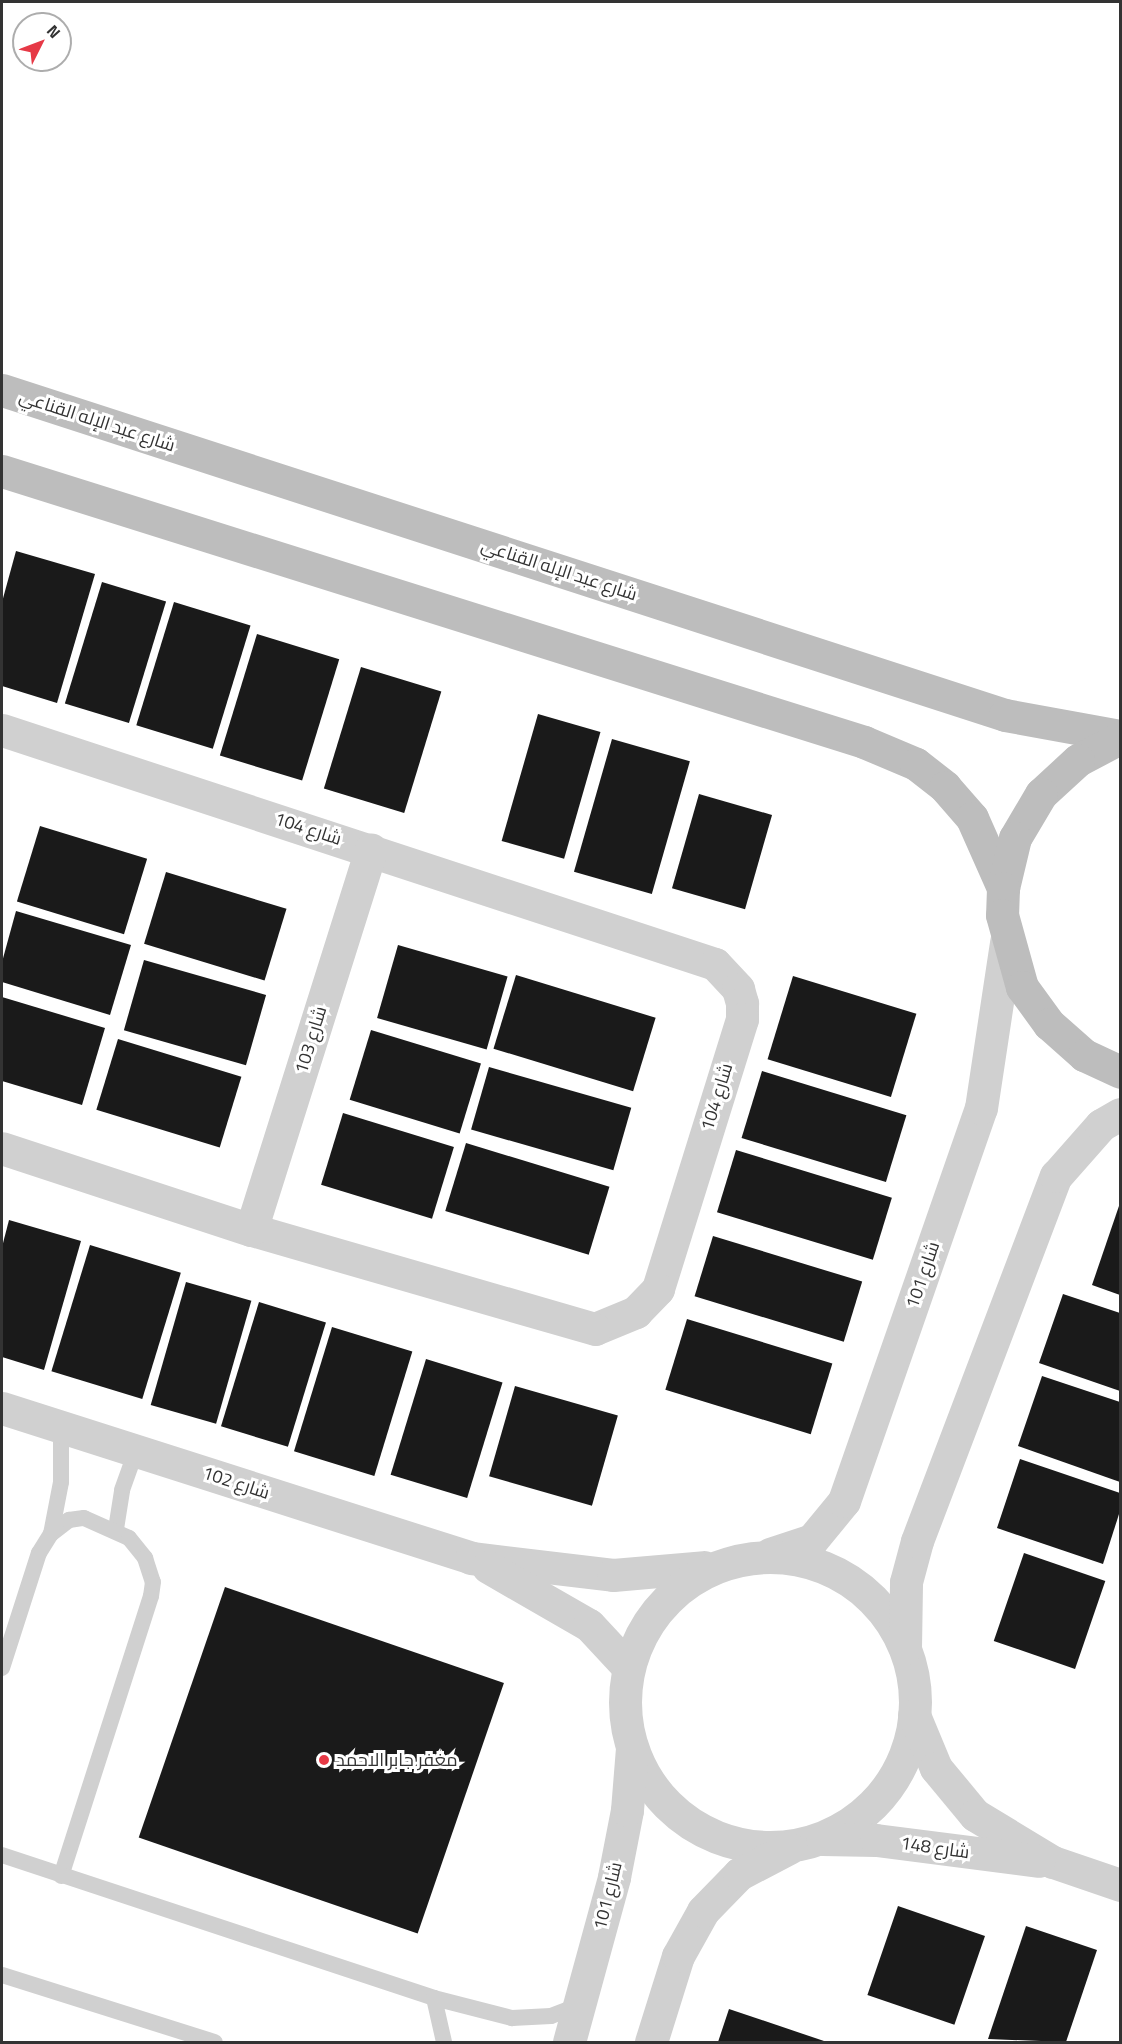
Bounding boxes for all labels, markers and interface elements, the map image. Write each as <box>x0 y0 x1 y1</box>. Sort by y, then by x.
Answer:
north arrow <box>12 12 72 72</box>
text: N <box>41 19 67 43</box>
street label: شارع عبد الإله القناعي <box>16 386 178 456</box>
street label: شارع عبد الإله القناعي <box>478 535 640 605</box>
street label: شارع 104 <box>272 808 344 850</box>
street label: شارع 103 <box>291 1004 331 1076</box>
street label: شارع 104 <box>697 1061 737 1133</box>
street label: شارع 101 <box>902 1239 944 1311</box>
street label: شارع 102 <box>200 1462 272 1504</box>
place label: مغفر جابر الاحمد <box>336 1749 458 1771</box>
marker: مغفر جابر الاحمد <box>317 1753 331 1767</box>
street label: شارع 148 <box>899 1832 971 1864</box>
street label: شارع 101 <box>589 1860 627 1932</box>

